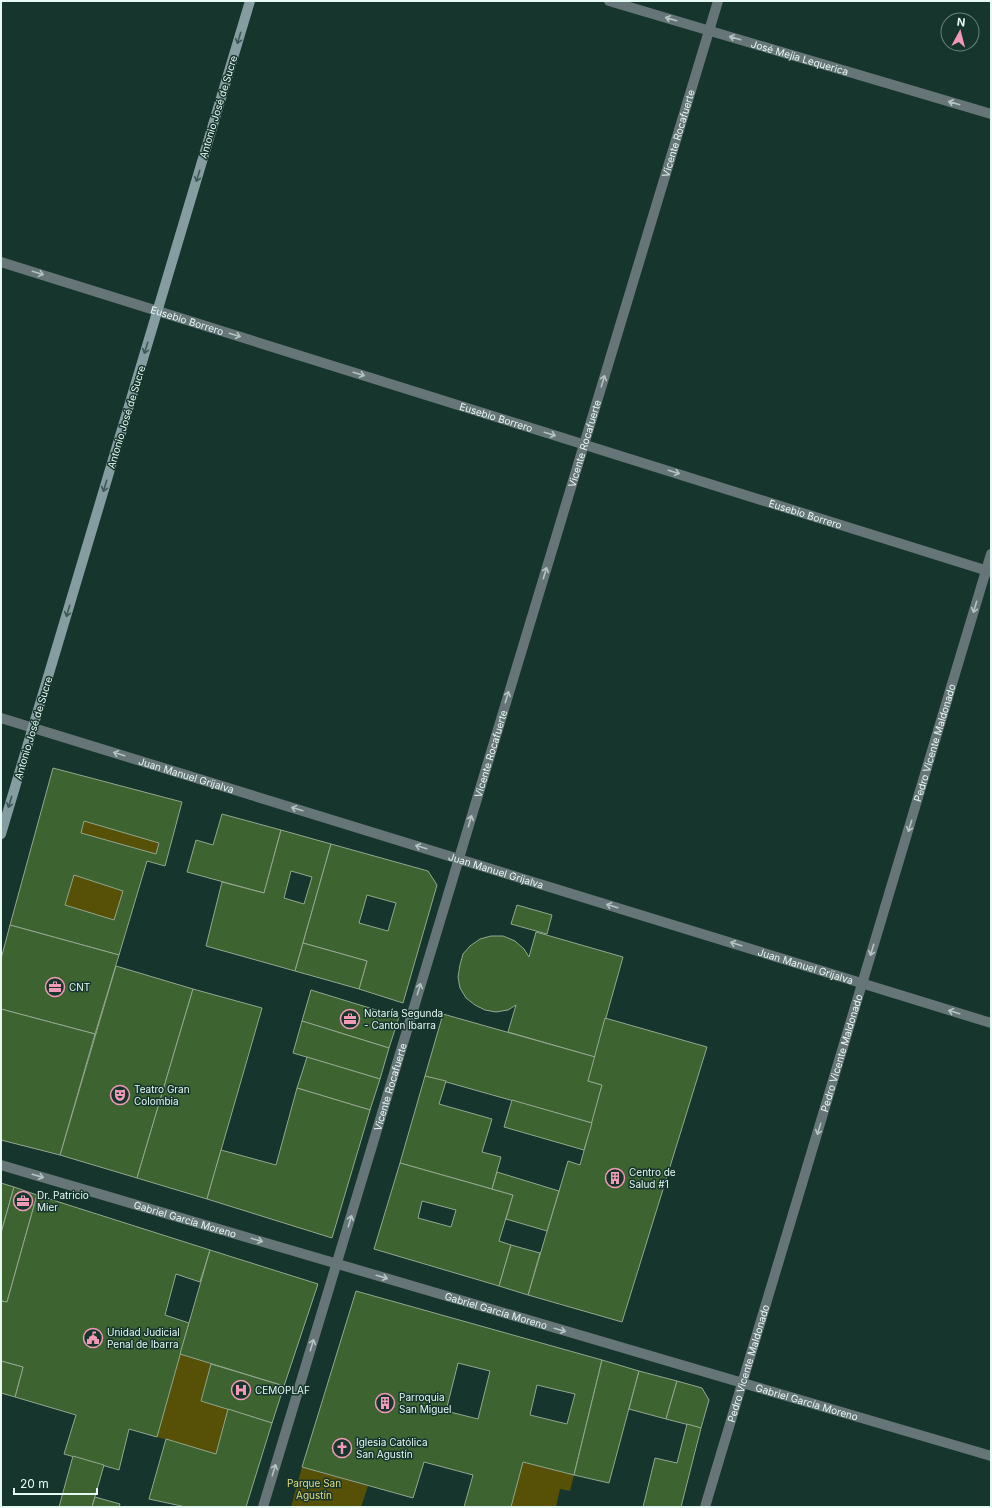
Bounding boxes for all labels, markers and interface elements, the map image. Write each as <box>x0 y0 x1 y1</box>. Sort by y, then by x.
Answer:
north arrow <box>940 12 980 52</box>
one-way arrow <box>665 15 678 22</box>
text: N <box>956 15 966 30</box>
one-way arrow <box>235 32 242 45</box>
one-way arrow <box>729 34 742 41</box>
street label: José Mejia Lequerica <box>750 37 850 78</box>
street label: Antonio José de Sucre <box>197 54 239 160</box>
street label: Vicente Rocafuerte <box>659 88 697 179</box>
one-way arrow <box>947 99 960 106</box>
one-way arrow <box>194 170 201 183</box>
one-way arrow <box>32 270 44 278</box>
street label: Eusebio Borrero <box>149 303 225 337</box>
one-way arrow <box>228 332 241 339</box>
one-way arrow <box>142 341 149 354</box>
street label: Antonio José de Sucre <box>105 364 147 470</box>
one-way arrow <box>352 371 365 378</box>
one-way arrow <box>600 375 607 388</box>
street label: Vicente Rocafuerte <box>565 398 603 489</box>
street label: Eusebio Borrero <box>458 400 534 434</box>
one-way arrow <box>543 431 556 438</box>
one-way arrow <box>667 469 679 477</box>
one-way arrow <box>101 479 108 492</box>
street label: Eusebio Borrero <box>767 497 844 531</box>
one-way arrow <box>542 566 549 579</box>
one-way arrow <box>971 601 978 614</box>
one-way arrow <box>64 604 71 617</box>
street label: Antonio José de Sucre <box>12 675 54 781</box>
street label: Pedro Vicente Maldonado <box>911 682 958 803</box>
one-way arrow <box>504 691 511 704</box>
street label: Vicente Rocafuerte <box>472 708 510 799</box>
one-way arrow <box>113 750 126 757</box>
street label: Juan Manuel Grijalva <box>137 755 236 795</box>
one-way arrow <box>6 795 13 808</box>
one-way arrow <box>291 805 304 812</box>
one-way arrow <box>467 815 474 828</box>
one-way arrow <box>906 819 913 832</box>
one-way arrow <box>415 843 428 850</box>
street label: Juan Manuel Grijalva <box>447 850 545 891</box>
one-way arrow <box>605 902 618 909</box>
one-way arrow <box>730 940 743 947</box>
one-way arrow <box>868 944 875 957</box>
street label: Juan Manuel Grijalva <box>757 946 855 986</box>
office icon: CNT <box>44 976 66 998</box>
place label: CNT <box>69 981 90 993</box>
one-way arrow <box>416 983 423 996</box>
street label: Pedro Vicente Maldonado <box>818 993 865 1113</box>
place label: Notaría Segunda - Canton Ibarra <box>364 1007 443 1031</box>
one-way arrow <box>948 1007 960 1015</box>
office icon: Notaría Segunda - Canton Ibarra <box>339 1008 361 1030</box>
street label: Vicente Rocafuerte <box>371 1041 409 1132</box>
place label: Teatro Gran Colombia <box>134 1083 190 1107</box>
theatre icon: Teatro Gran Colombia <box>109 1084 131 1106</box>
one-way arrow <box>815 1122 822 1135</box>
place label: Centro de Salud #1 <box>629 1166 676 1190</box>
building icon: Centro de Salud #1 <box>604 1167 626 1189</box>
one-way arrow <box>32 1173 45 1180</box>
place label: Dr. Patricio Mier <box>37 1189 89 1213</box>
office icon: Dr. Patricio Mier <box>12 1190 34 1212</box>
street label: Gabriel García Moreno <box>133 1198 238 1240</box>
one-way arrow <box>346 1215 354 1227</box>
one-way arrow <box>250 1237 263 1244</box>
one-way arrow <box>375 1274 388 1281</box>
street label: Gabriel García Moreno <box>443 1290 549 1331</box>
street label: Pedro Vicente Maldonado <box>725 1303 771 1424</box>
place label: Unidad Judicial Penal de Ibarra <box>107 1326 180 1350</box>
public building icon: Unidad Judicial Penal de Ibarra <box>82 1327 104 1349</box>
one-way arrow <box>554 1327 567 1334</box>
one-way arrow <box>309 1339 316 1352</box>
hospital icon: CEMOPLAF <box>230 1379 252 1401</box>
street label: Gabriel García Moreno <box>754 1381 860 1423</box>
place label: CEMOPLAF <box>255 1384 310 1396</box>
place label: Parroquia San Miguel <box>399 1391 452 1415</box>
building icon: Parroquia San Miguel <box>374 1392 396 1414</box>
place label: Iglesia Católica San Agustín <box>356 1436 428 1460</box>
church icon: Iglesia Católica San Agustín <box>331 1437 353 1459</box>
one-way arrow <box>271 1463 278 1476</box>
scale bar <box>14 1470 97 1496</box>
text: 20 m <box>20 1476 49 1491</box>
park label: Parque San Agustín <box>287 1477 341 1501</box>

